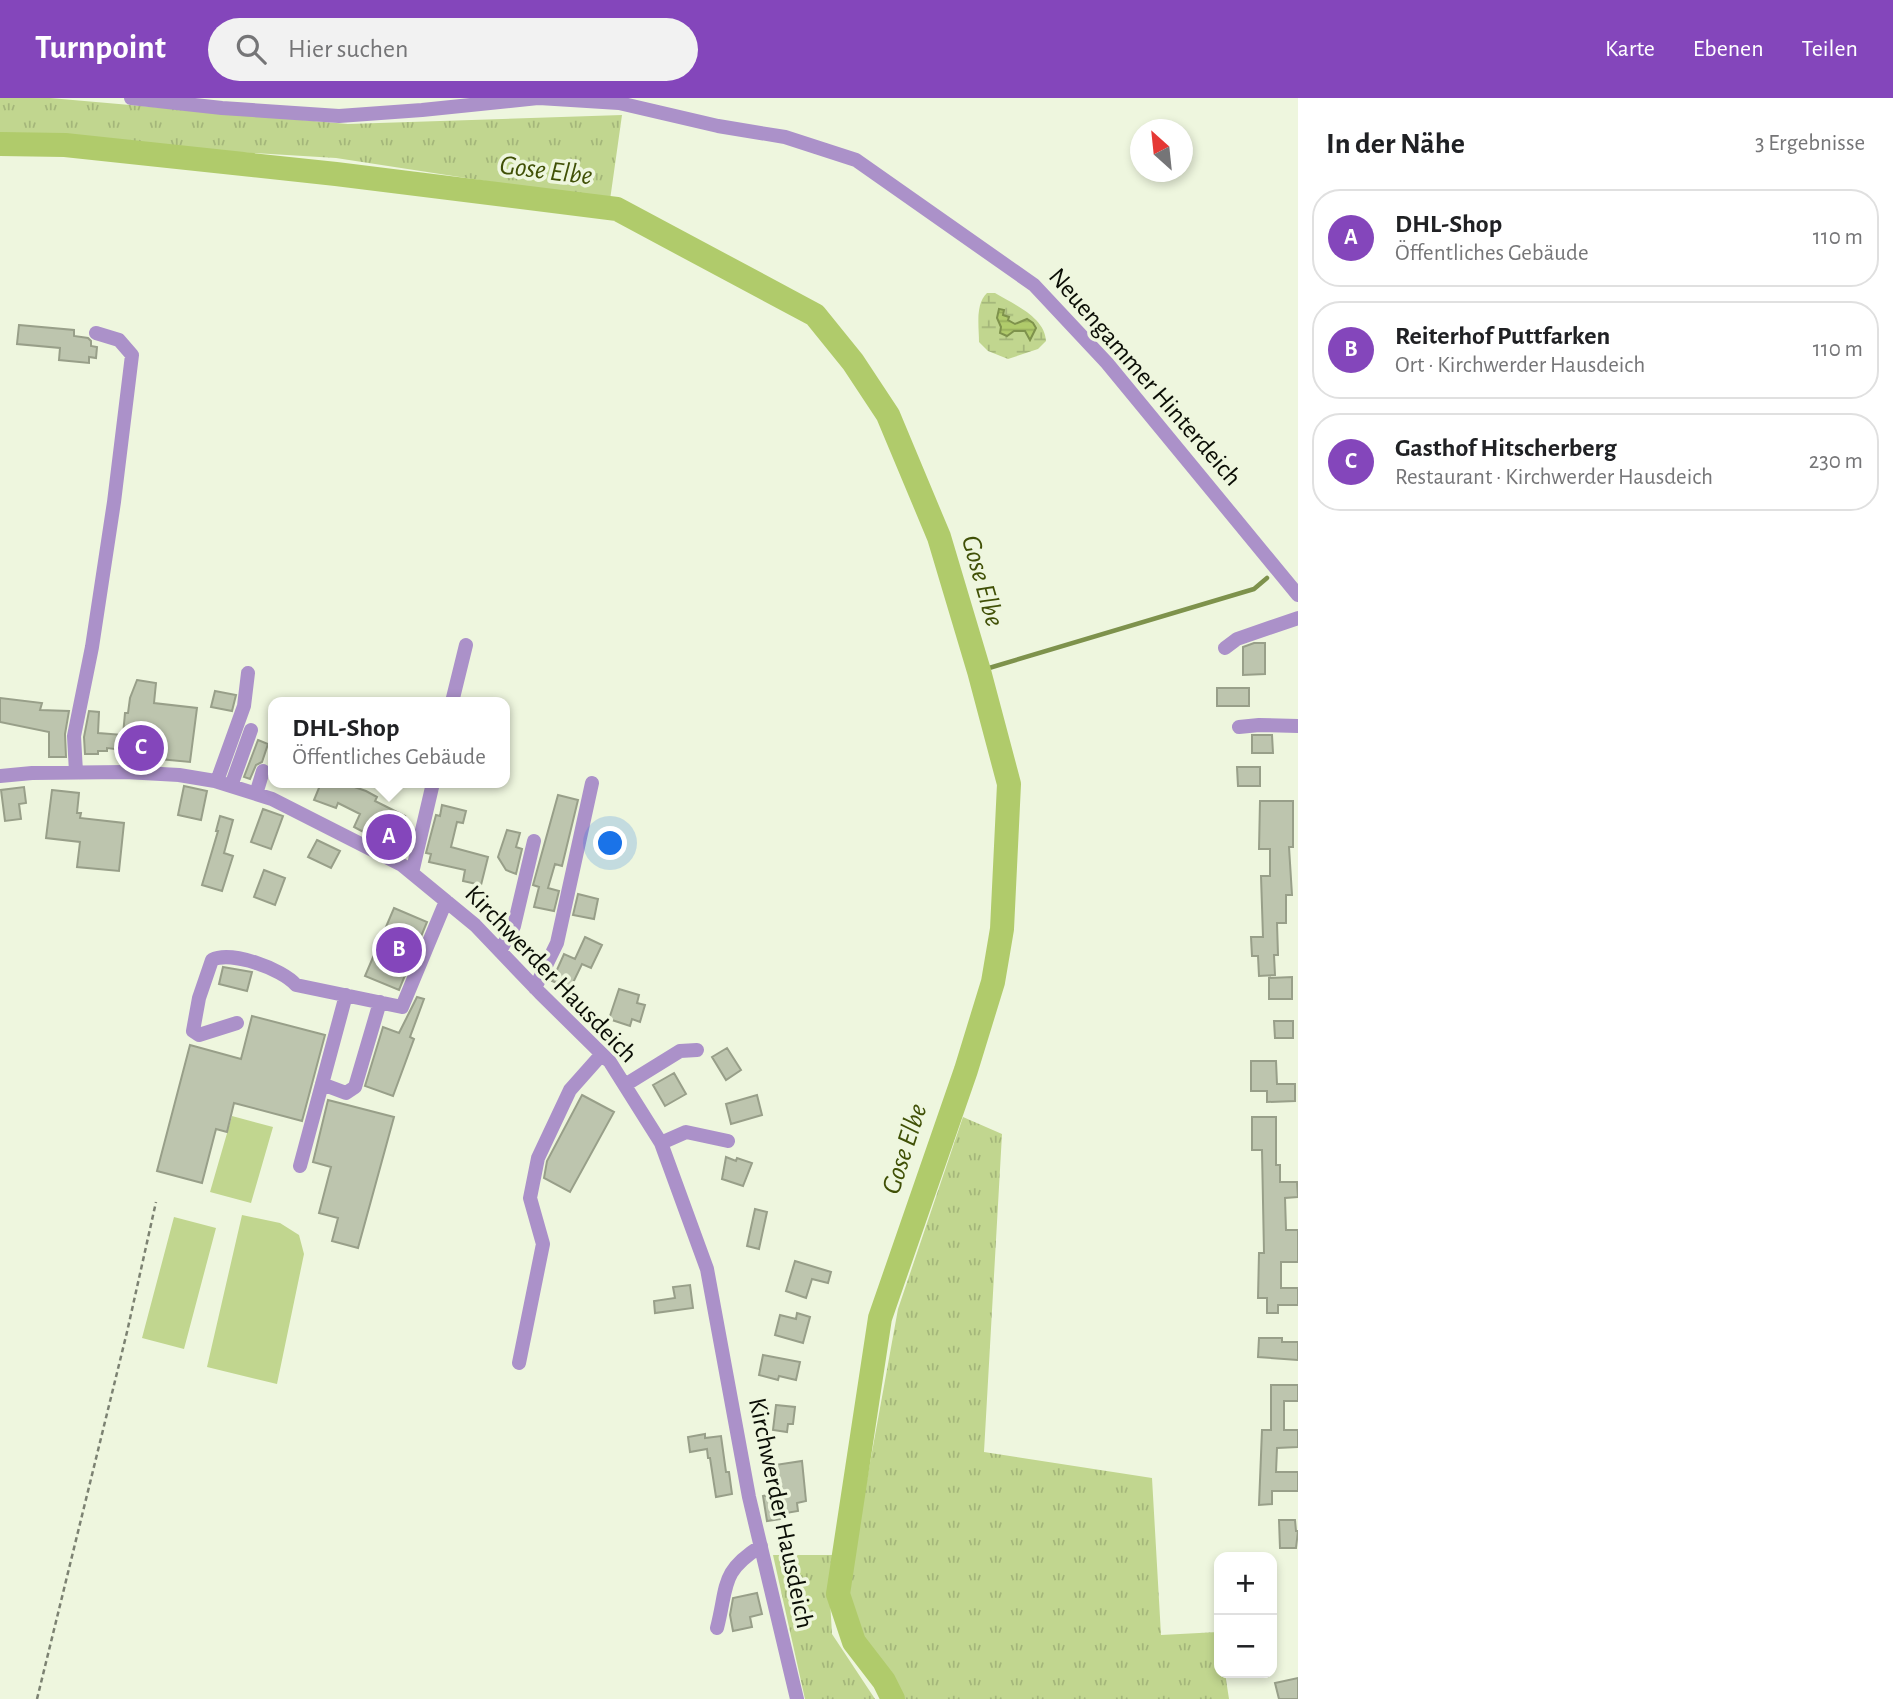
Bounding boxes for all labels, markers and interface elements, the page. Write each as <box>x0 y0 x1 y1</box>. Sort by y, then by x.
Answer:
search box <box>208 18 698 81</box>
icon: search <box>232 30 270 68</box>
text: Turnpoint <box>35 32 166 65</box>
text: Hier suchen <box>288 36 409 62</box>
text: Karte <box>1605 37 1655 61</box>
text: Ebenen <box>1693 37 1764 61</box>
text: Teilen <box>1802 37 1858 61</box>
north arrow <box>1130 119 1193 182</box>
text: In der Nähe <box>1326 129 1465 159</box>
text: 3 Ergebnisse <box>1755 132 1865 155</box>
water label: Gose Elbe <box>498 151 594 191</box>
text: DHL-Shop <box>1395 211 1502 237</box>
text: A <box>1344 226 1358 249</box>
text: 110 m <box>1813 226 1863 249</box>
text: Öffentliches Gebäude <box>1395 242 1589 265</box>
street label: Neuengammer Hinterdeich <box>1044 263 1246 491</box>
text: Reiterhof Puttfarken <box>1395 323 1610 349</box>
text: B <box>1344 338 1358 361</box>
text: 110 m <box>1813 338 1863 361</box>
text: Ort · Kirchwerder Hausdeich <box>1395 354 1645 377</box>
text: Gasthof Hitscherberg <box>1395 435 1617 461</box>
text: C <box>1345 450 1357 473</box>
text: 230 m <box>1809 450 1863 473</box>
text: Restaurant · Kirchwerder Hausdeich <box>1395 466 1713 489</box>
water label: Gose Elbe <box>956 532 1008 630</box>
popup <box>268 697 510 788</box>
text: DHL-Shop <box>292 715 399 741</box>
pin: C <box>118 722 164 774</box>
text: Öffentliches Gebäude <box>292 746 486 769</box>
pin: A <box>366 811 412 863</box>
your location <box>593 826 627 860</box>
street label: Kirchwerder Hausdeich <box>460 880 642 1068</box>
pin: B <box>376 924 422 976</box>
water label: Gose Elbe <box>877 1100 933 1198</box>
street label: Kirchwerder Hausdeich <box>744 1395 818 1631</box>
map controls <box>1214 1552 1277 1678</box>
button: + <box>1214 1552 1277 1615</box>
button: − <box>1214 1615 1277 1678</box>

